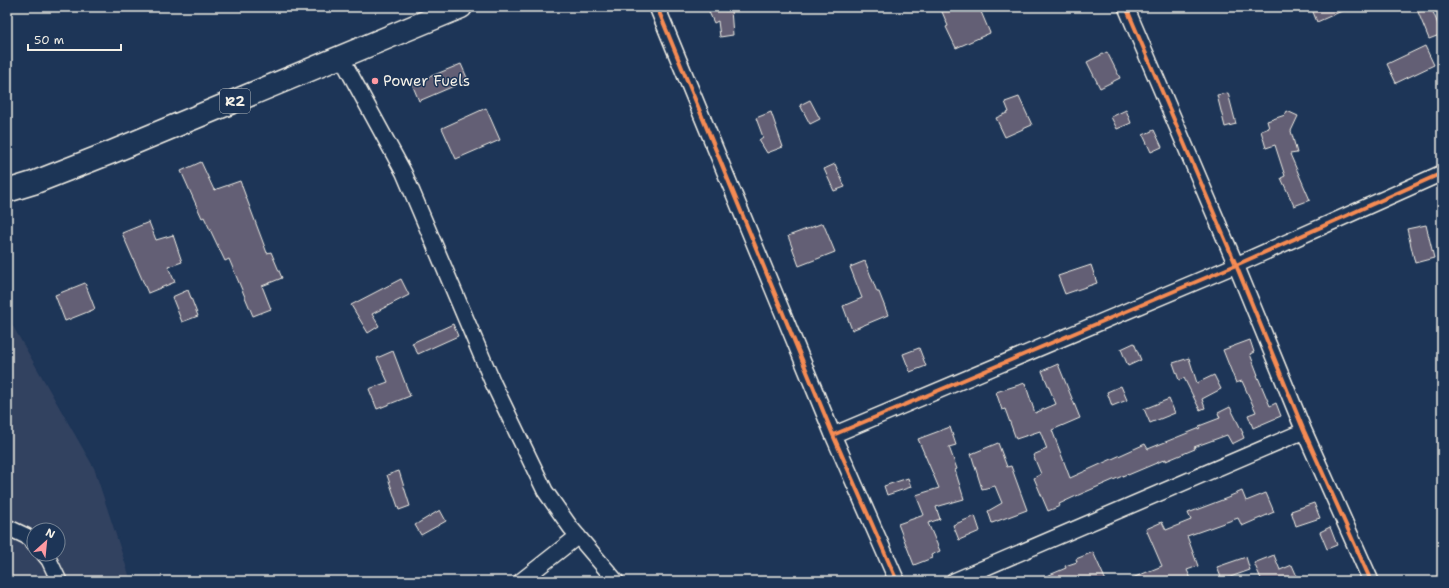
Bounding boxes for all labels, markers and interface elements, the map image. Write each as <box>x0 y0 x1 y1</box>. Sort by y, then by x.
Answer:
scale bar <box>28 26 121 52</box>
text: 50 m <box>34 32 64 48</box>
place label: Power Fuels <box>383 71 470 91</box>
marker: Power Fuels <box>370 76 380 86</box>
road number: R2 <box>220 89 250 113</box>
north arrow <box>26 522 66 562</box>
text: N <box>43 525 58 542</box>

